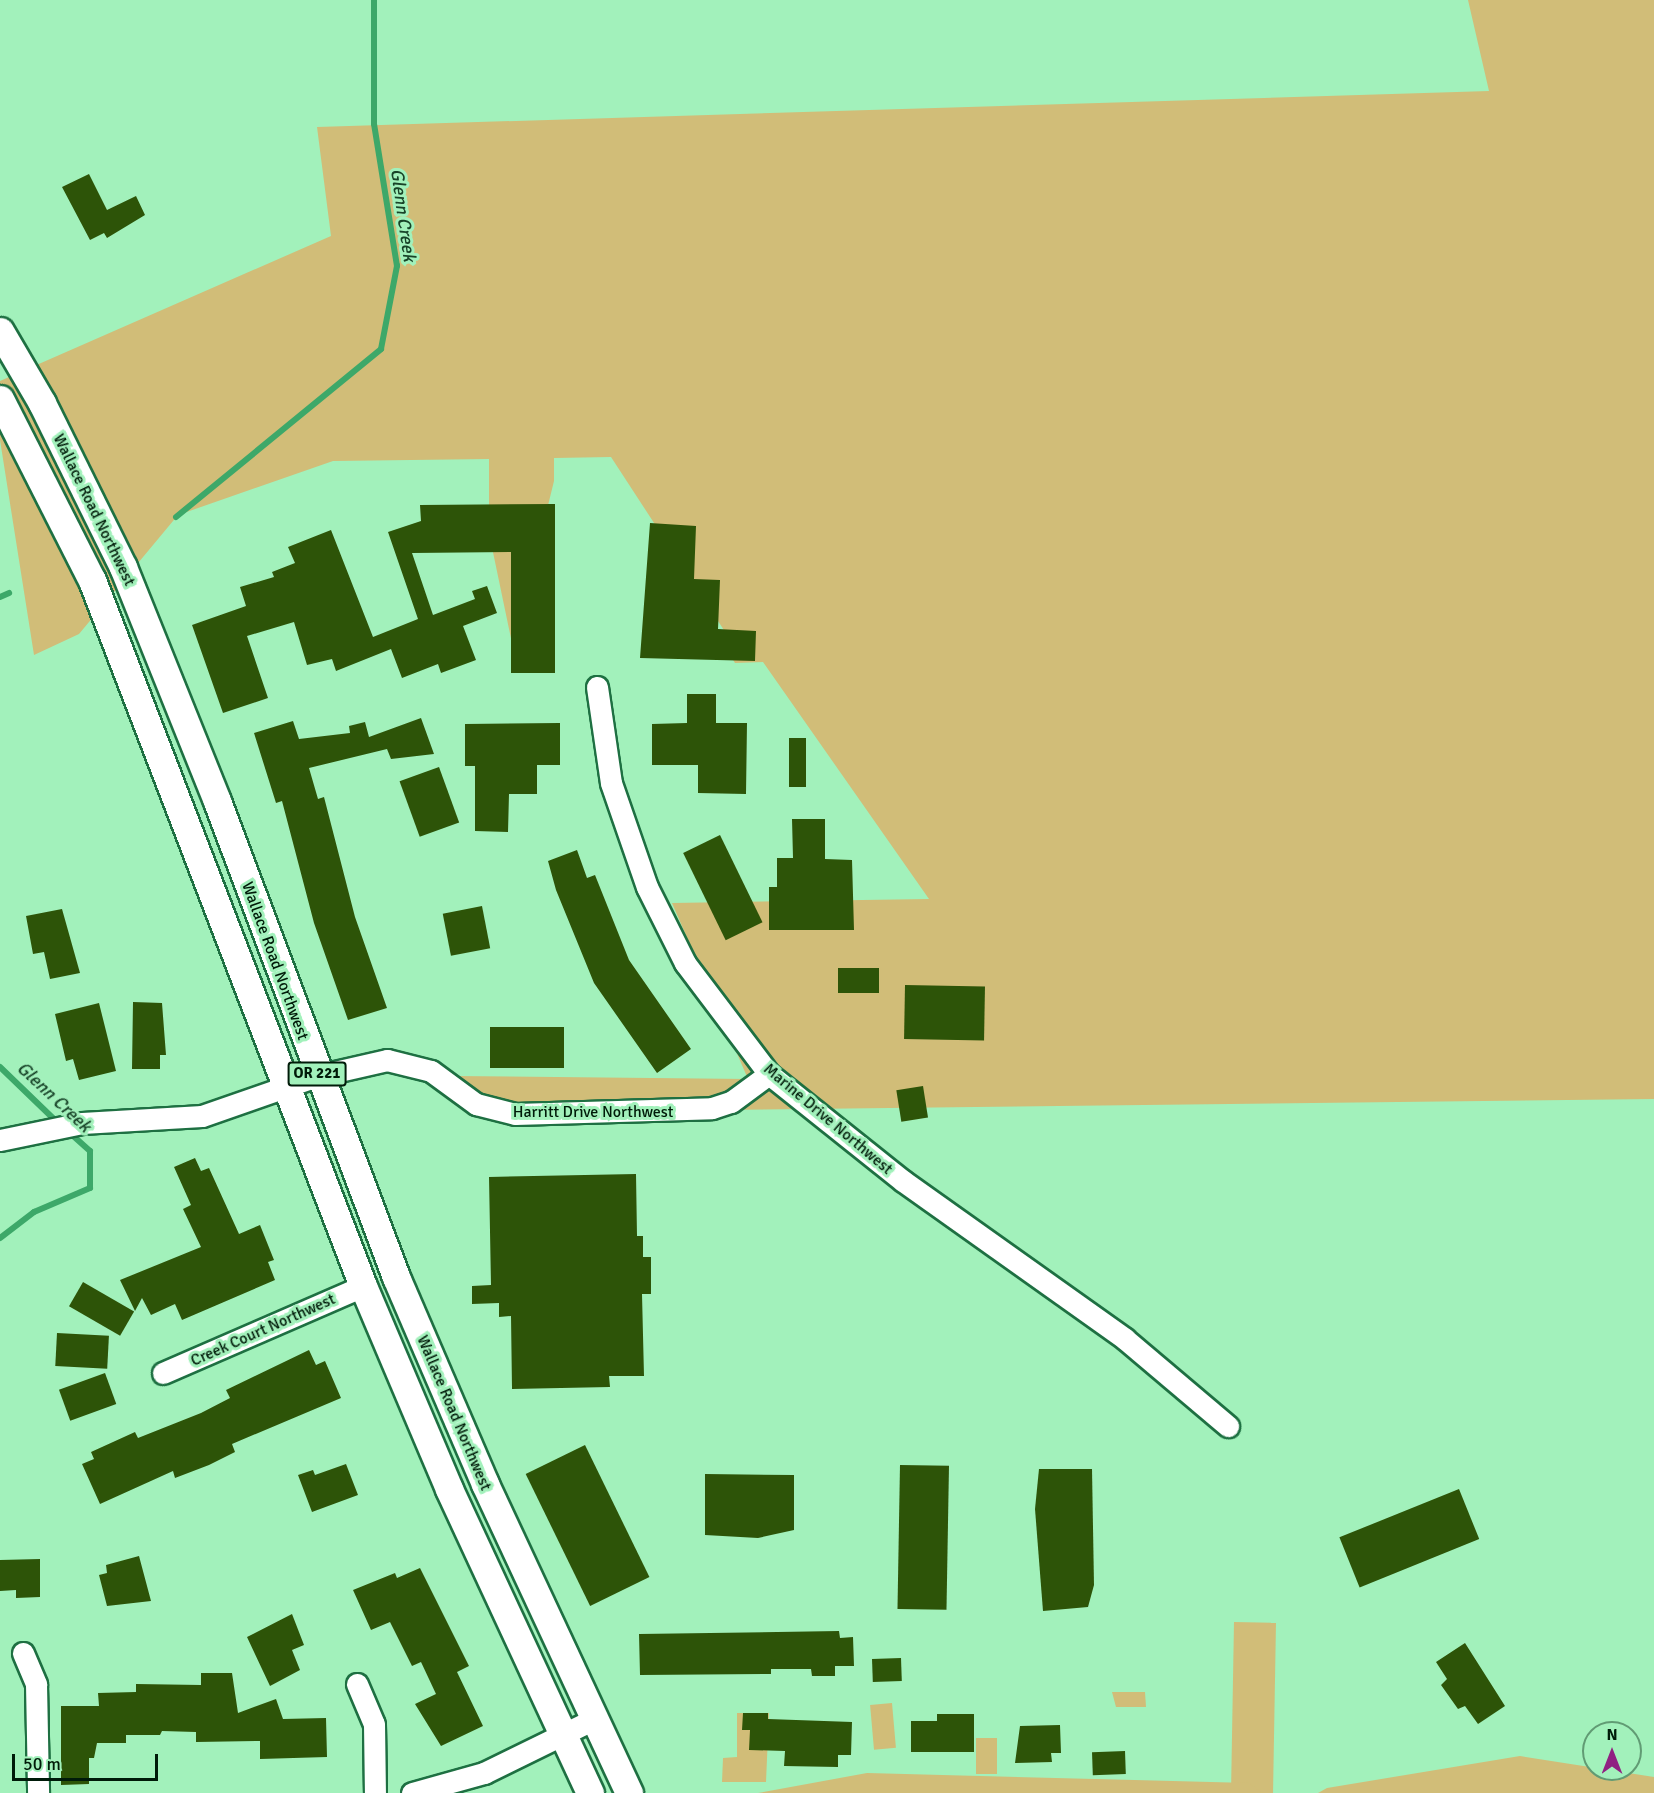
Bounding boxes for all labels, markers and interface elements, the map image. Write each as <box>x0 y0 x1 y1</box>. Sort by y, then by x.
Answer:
water label: Glenn Creek <box>386 167 420 263</box>
street label: Wallace Road Northwest <box>49 431 139 589</box>
street label: Wallace Road Northwest <box>237 879 313 1043</box>
water label: Glenn Creek <box>12 1057 96 1137</box>
street label: Marine Drive Northwest <box>760 1059 896 1179</box>
road number: OR 221 <box>287 1062 347 1086</box>
street label: Harritt Drive Northwest <box>513 1102 673 1122</box>
street label: Creek Court Northwest <box>188 1289 338 1371</box>
street label: Wallace Road Northwest <box>413 1333 495 1493</box>
north arrow <box>1582 1721 1642 1781</box>
text: N <box>1606 1725 1618 1745</box>
scale bar <box>15 1742 160 1780</box>
text: 50 m <box>23 1753 61 1775</box>

